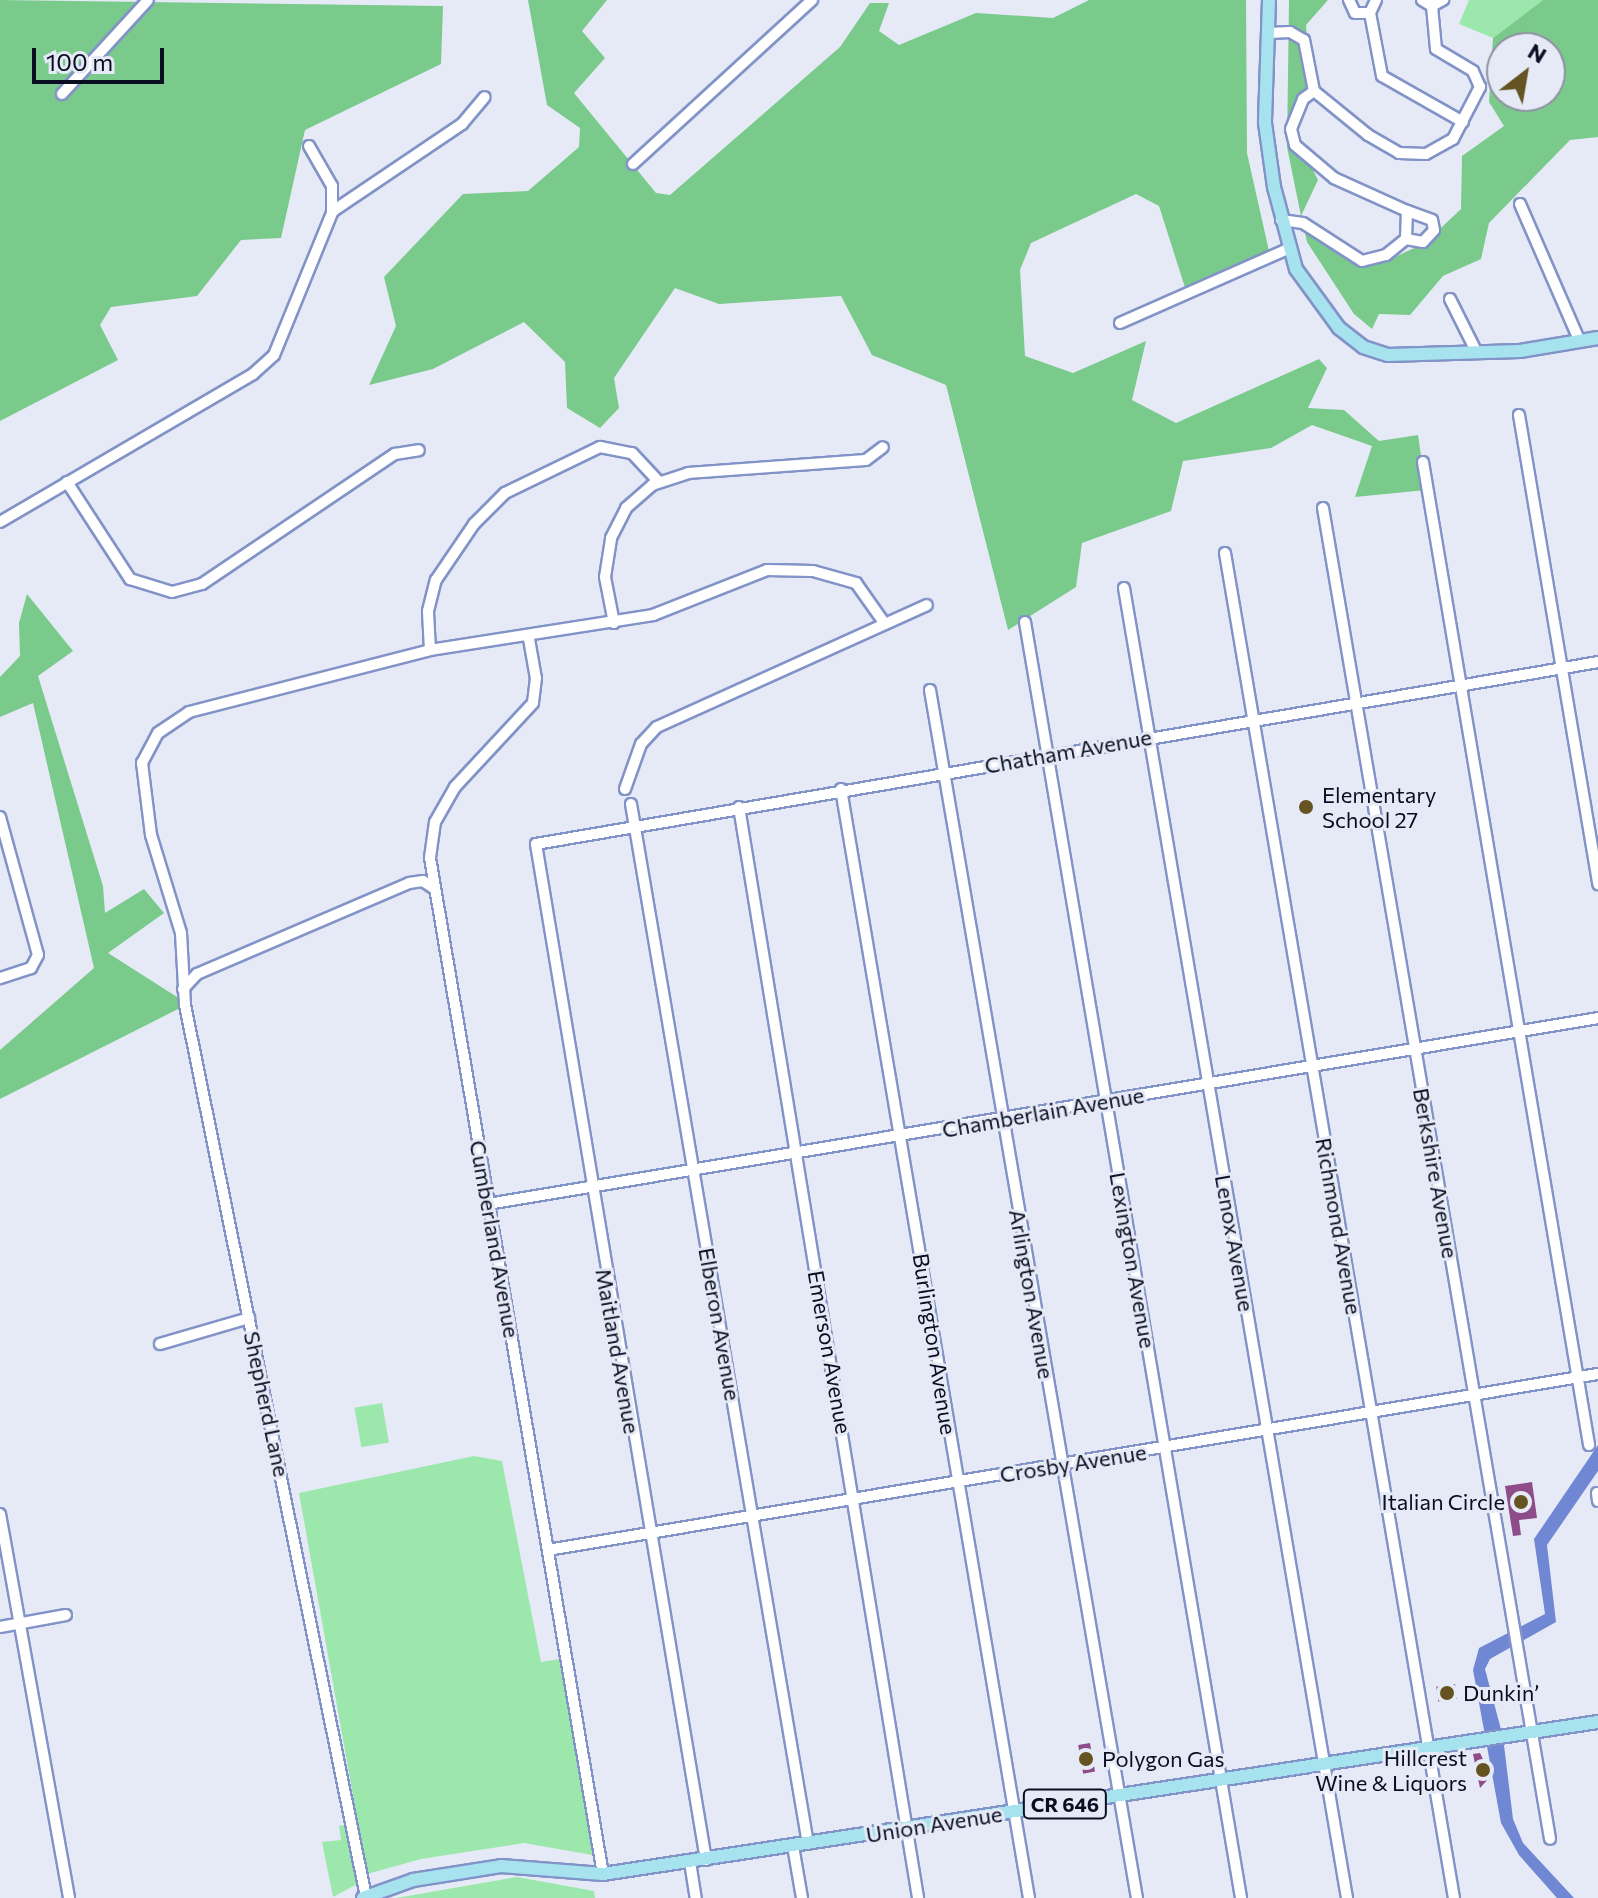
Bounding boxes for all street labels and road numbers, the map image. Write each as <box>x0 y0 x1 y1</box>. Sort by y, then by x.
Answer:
street label: Chatham Avenue <box>982 723 1154 779</box>
street label: Chamberlain Avenue <box>940 1081 1146 1143</box>
street label: Berkshire Avenue <box>1408 1086 1464 1260</box>
street label: Richmond Avenue <box>1310 1136 1368 1316</box>
street label: Cumberland Avenue <box>465 1138 525 1340</box>
street label: Lexington Avenue <box>1105 1170 1161 1350</box>
street label: Lenox Avenue <box>1210 1172 1260 1314</box>
street label: Arlington Avenue <box>1004 1207 1060 1381</box>
street label: Elberon Avenue <box>694 1245 746 1403</box>
street label: Burlington Avenue <box>908 1251 962 1437</box>
street label: Maitland Avenue <box>591 1266 645 1436</box>
street label: Emerson Avenue <box>803 1268 857 1436</box>
street label: Shepherd Lane <box>239 1329 295 1479</box>
street label: Crosby Avenue <box>998 1438 1148 1488</box>
road number: CR 646 <box>1021 1788 1109 1820</box>
street label: Union Avenue <box>864 1800 1004 1848</box>

